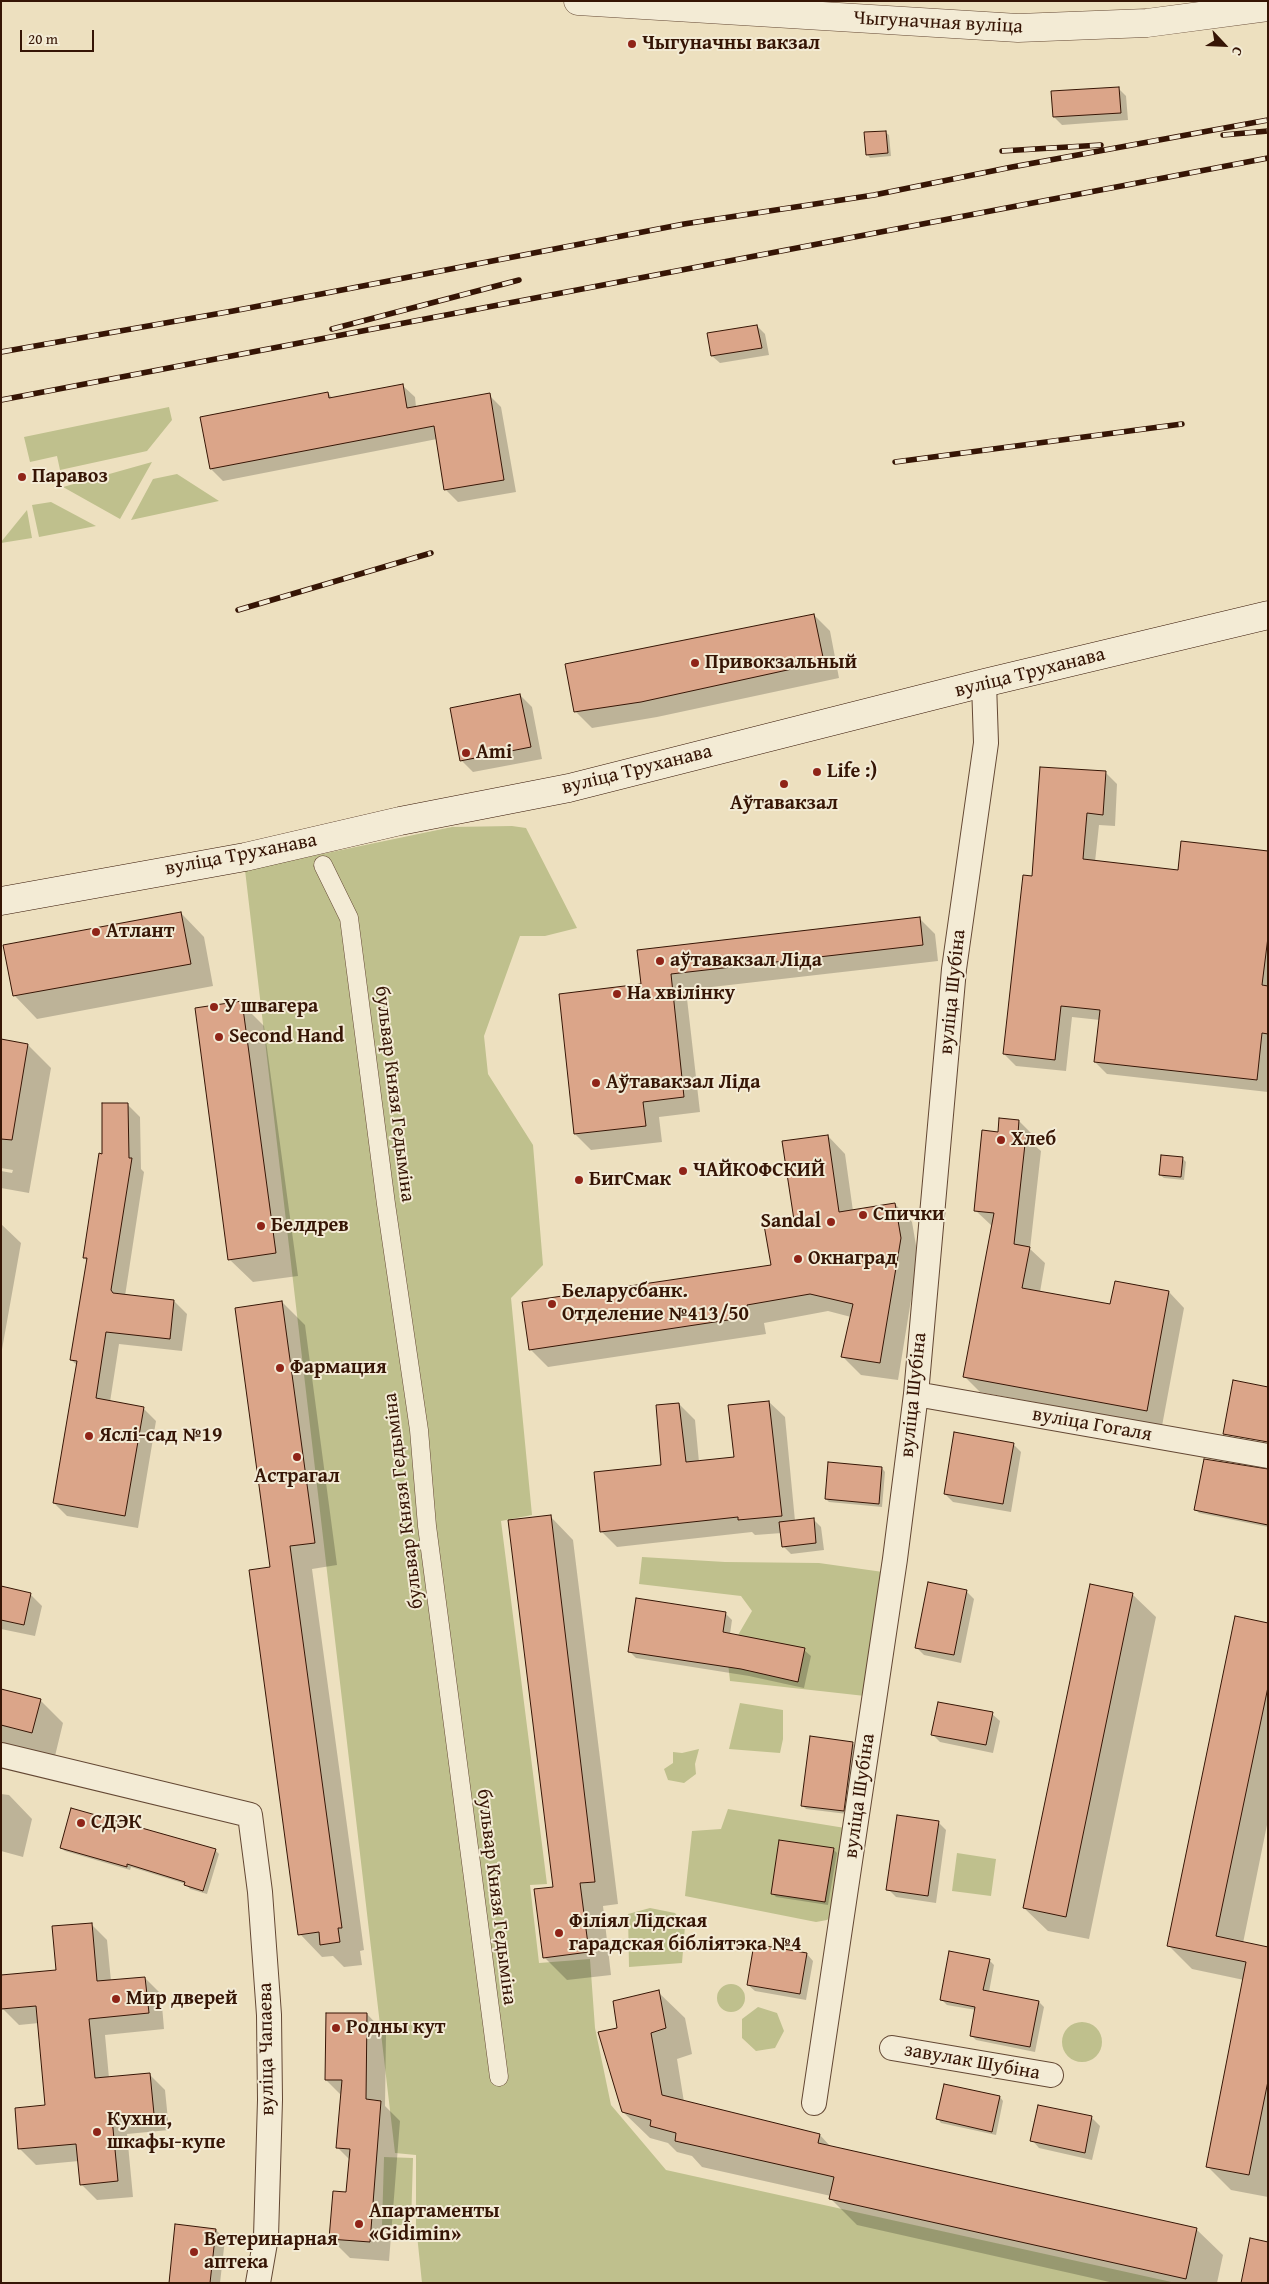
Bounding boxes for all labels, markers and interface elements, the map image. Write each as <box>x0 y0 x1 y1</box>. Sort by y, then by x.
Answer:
street label: Чыгуначная вуліца <box>853 7 1023 39</box>
scale bar <box>22 20 96 52</box>
north arrow <box>1199 20 1249 70</box>
text: 20 m <box>28 28 58 49</box>
place label: Чыгуначны вакзал <box>642 32 820 56</box>
marker: Чыгуначны вакзал <box>626 38 638 50</box>
text: С <box>1227 44 1248 59</box>
place label: Паравоз <box>32 465 108 489</box>
marker: Паравоз <box>16 471 28 483</box>
street label: вуліца Труханава <box>952 643 1108 703</box>
place label: Привокзальный <box>705 651 857 675</box>
marker: Привокзальный <box>689 657 701 669</box>
street label: вуліца Труханава <box>559 740 715 800</box>
place label: Ami <box>476 741 512 765</box>
marker: Ami <box>460 747 472 759</box>
place label: Life :) <box>827 760 877 784</box>
marker: Life :) <box>811 766 823 778</box>
marker: Аўтавакзал <box>778 778 790 790</box>
place label: Аўтавакзал <box>730 792 838 816</box>
street label: вуліца Труханава <box>163 829 319 881</box>
place label: Атлант <box>106 920 174 944</box>
marker: Атлант <box>90 926 102 938</box>
street label: вуліца Шубіна <box>934 928 972 1056</box>
place label: аўтавакзал Ліда <box>670 949 822 973</box>
marker: аўтавакзал Ліда <box>654 955 666 967</box>
place label: На хвілінку <box>627 982 735 1006</box>
street label: бульвар Князя Гедыміна <box>369 985 419 1203</box>
marker: На хвілінку <box>611 988 623 1000</box>
place label: У швагера <box>224 995 318 1019</box>
marker: У швагера <box>208 1001 220 1013</box>
place label: Second Hand <box>229 1025 344 1049</box>
marker: Second Hand <box>213 1031 225 1043</box>
place label: Аўтавакзал Ліда <box>606 1071 760 1095</box>
marker: Аўтавакзал Ліда <box>590 1077 602 1089</box>
place label: Хлеб <box>1011 1128 1056 1152</box>
marker: Хлеб <box>995 1134 1007 1146</box>
place label: ЧАЙКОФСКИЙ <box>693 1159 825 1183</box>
marker: ЧАЙКОФСКИЙ <box>677 1165 689 1177</box>
place label: БигСмак <box>589 1168 671 1192</box>
marker: БигСмак <box>573 1174 585 1186</box>
place label: Спички <box>873 1203 945 1227</box>
marker: Спички <box>857 1209 869 1221</box>
place label: Sandal <box>761 1210 821 1234</box>
place label: Белдрев <box>271 1214 349 1238</box>
marker: Sandal <box>825 1216 837 1228</box>
marker: Белдрев <box>255 1220 267 1232</box>
place label: Окнаград <box>808 1247 897 1271</box>
marker: Окнаград <box>792 1253 804 1265</box>
place label: Беларусбанк. Отделение №413/50 <box>562 1280 749 1327</box>
marker: Беларусбанк. Отделение №413/50 <box>546 1298 558 1310</box>
street label: вуліца Шубіна <box>895 1331 933 1459</box>
place label: Фармация <box>290 1356 387 1380</box>
marker: Фармация <box>274 1362 286 1374</box>
street label: бульвар Князя Гедыміна <box>379 1392 429 1610</box>
street label: вуліца Гогаля <box>1030 1403 1154 1447</box>
place label: Яслі-сад №19 <box>99 1424 222 1448</box>
marker: Яслі-сад №19 <box>83 1430 95 1442</box>
marker: Астрагал <box>291 1451 303 1463</box>
place label: Астрагал <box>254 1465 340 1489</box>
street label: вуліца Шубіна <box>839 1732 881 1860</box>
street label: бульвар Князя Гедыміна <box>471 1788 521 2006</box>
place label: СДЭК <box>91 1811 142 1835</box>
marker: СДЭК <box>75 1817 87 1829</box>
place label: Філіял Лідская гарадская бібліятэка №4 <box>569 1910 802 1957</box>
marker: Філіял Лідская гарадская бібліятэка №4 <box>553 1927 565 1939</box>
street label: вуліца Чапаева <box>254 1982 280 2116</box>
place label: Мир дверей <box>126 1987 237 2011</box>
marker: Мир дверей <box>110 1993 122 2005</box>
place label: Родны кут <box>346 2016 445 2040</box>
marker: Родны кут <box>330 2022 342 2034</box>
street label: завулак Шубіна <box>902 2038 1042 2086</box>
place label: Кухни, шкафы-купе <box>107 2108 226 2155</box>
marker: Кухни, шкафы-купе <box>91 2126 103 2138</box>
place label: Апартаменты «Gidimin» <box>369 2200 500 2247</box>
marker: Апартаменты «Gidimin» <box>353 2218 365 2230</box>
place label: Ветеринарная аптека <box>204 2228 338 2275</box>
marker: Ветеринарная аптека <box>188 2246 200 2258</box>

